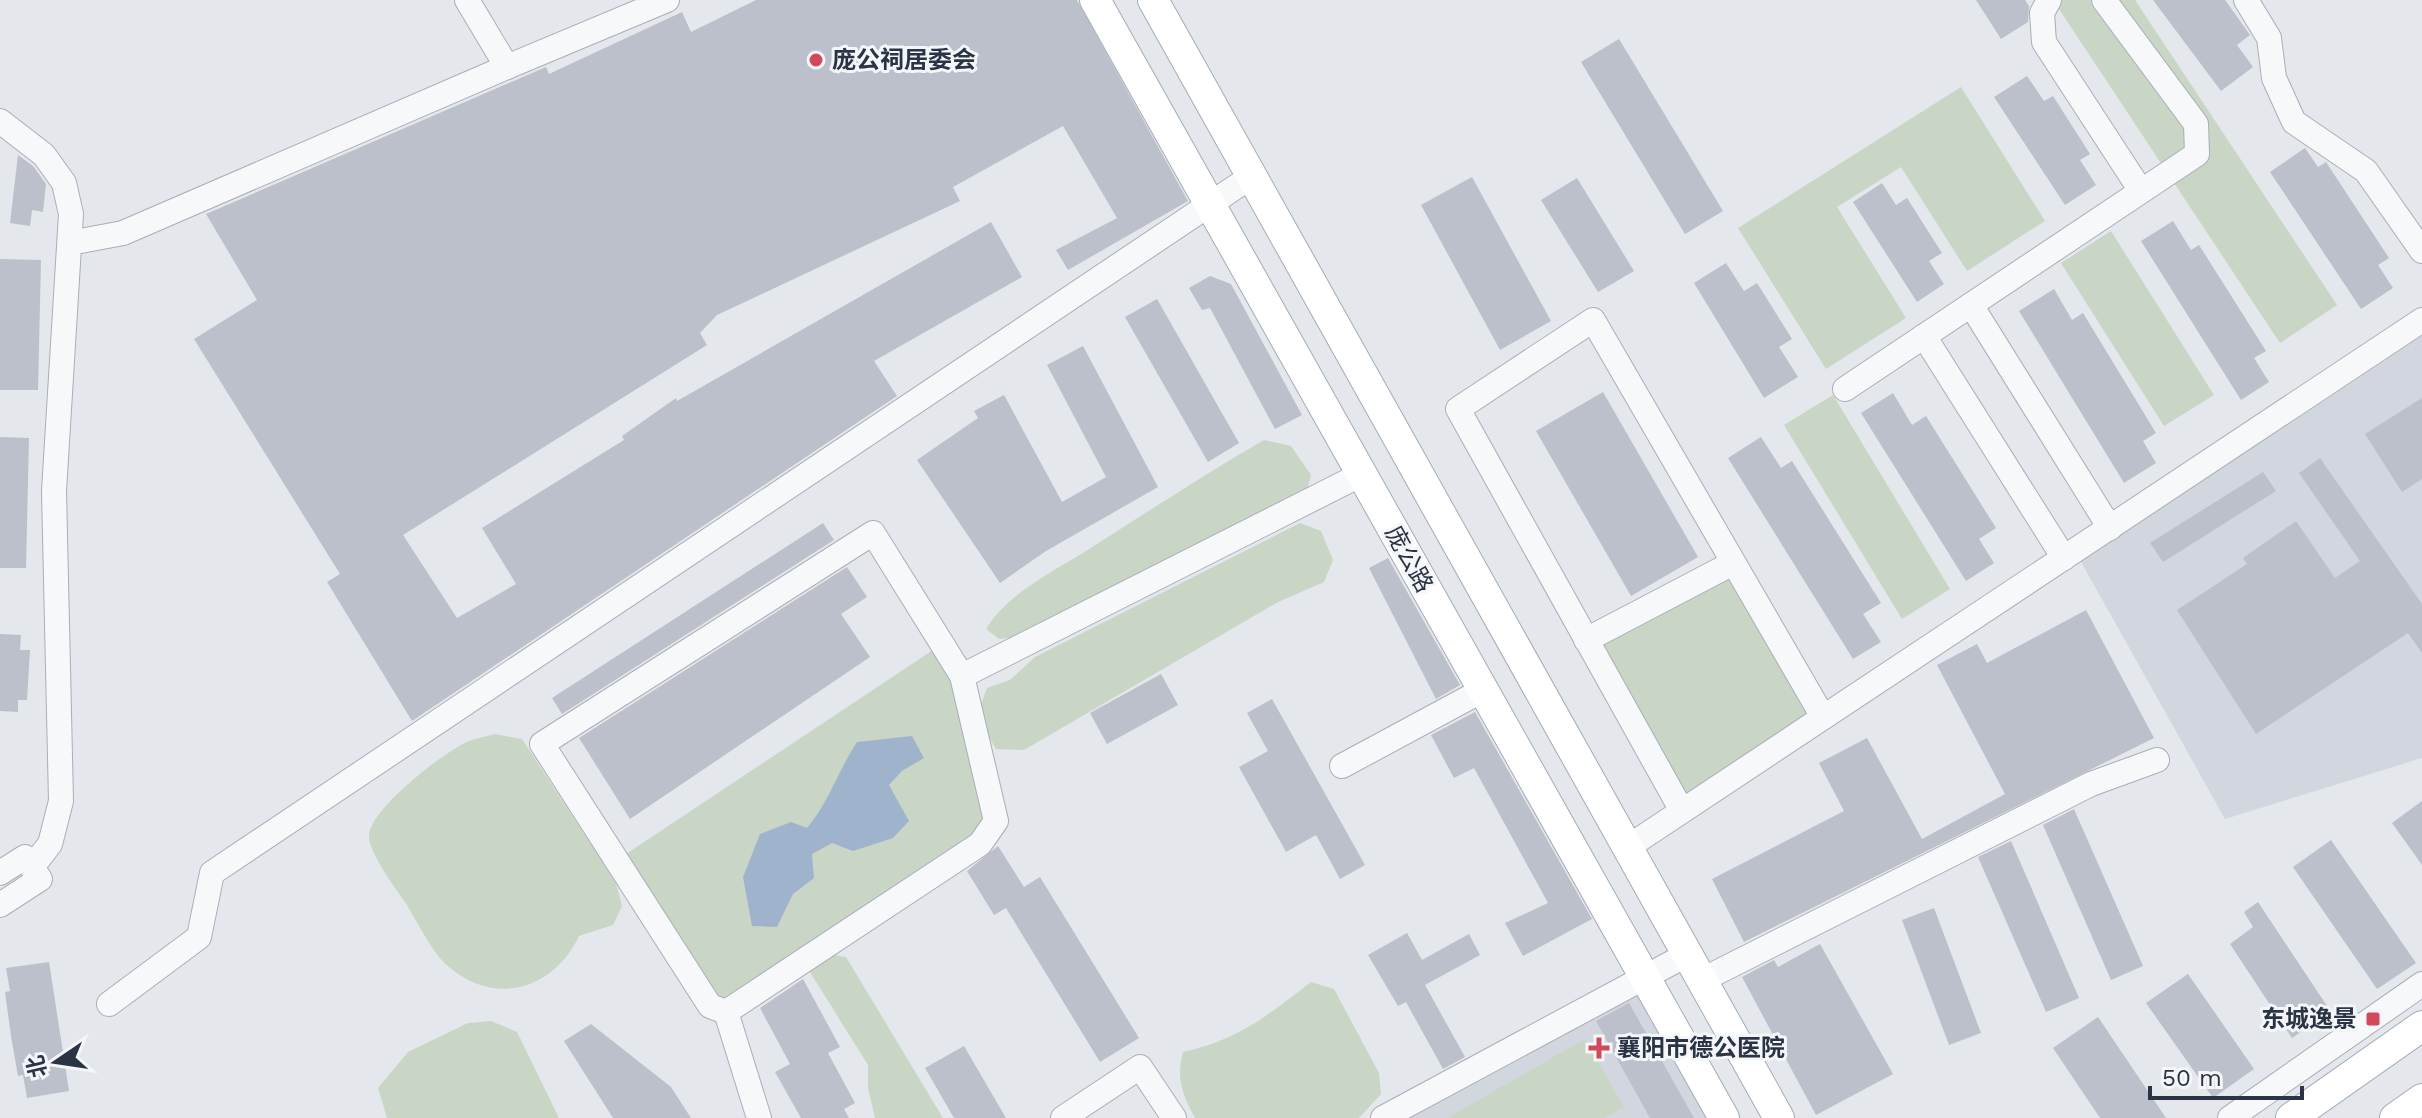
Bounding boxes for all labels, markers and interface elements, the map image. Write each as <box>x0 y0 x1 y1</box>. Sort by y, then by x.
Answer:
place label: 庞公祠居委会 <box>832 46 976 74</box>
marker: 庞公祠居委会 <box>807 51 825 69</box>
street label: 庞公路 <box>1379 521 1439 597</box>
place label: 东城逸景 <box>2261 1005 2357 1033</box>
marker: 东城逸景 <box>2364 1010 2382 1028</box>
north arrow <box>16 1022 96 1102</box>
place label: 襄阳市德公医院 <box>1617 1034 1785 1062</box>
marker: 襄阳市德公医院 <box>1588 1037 1610 1059</box>
scale bar <box>2150 1050 2302 1100</box>
text: 北 <box>22 1053 52 1080</box>
text: 50 m <box>2162 1064 2222 1092</box>

